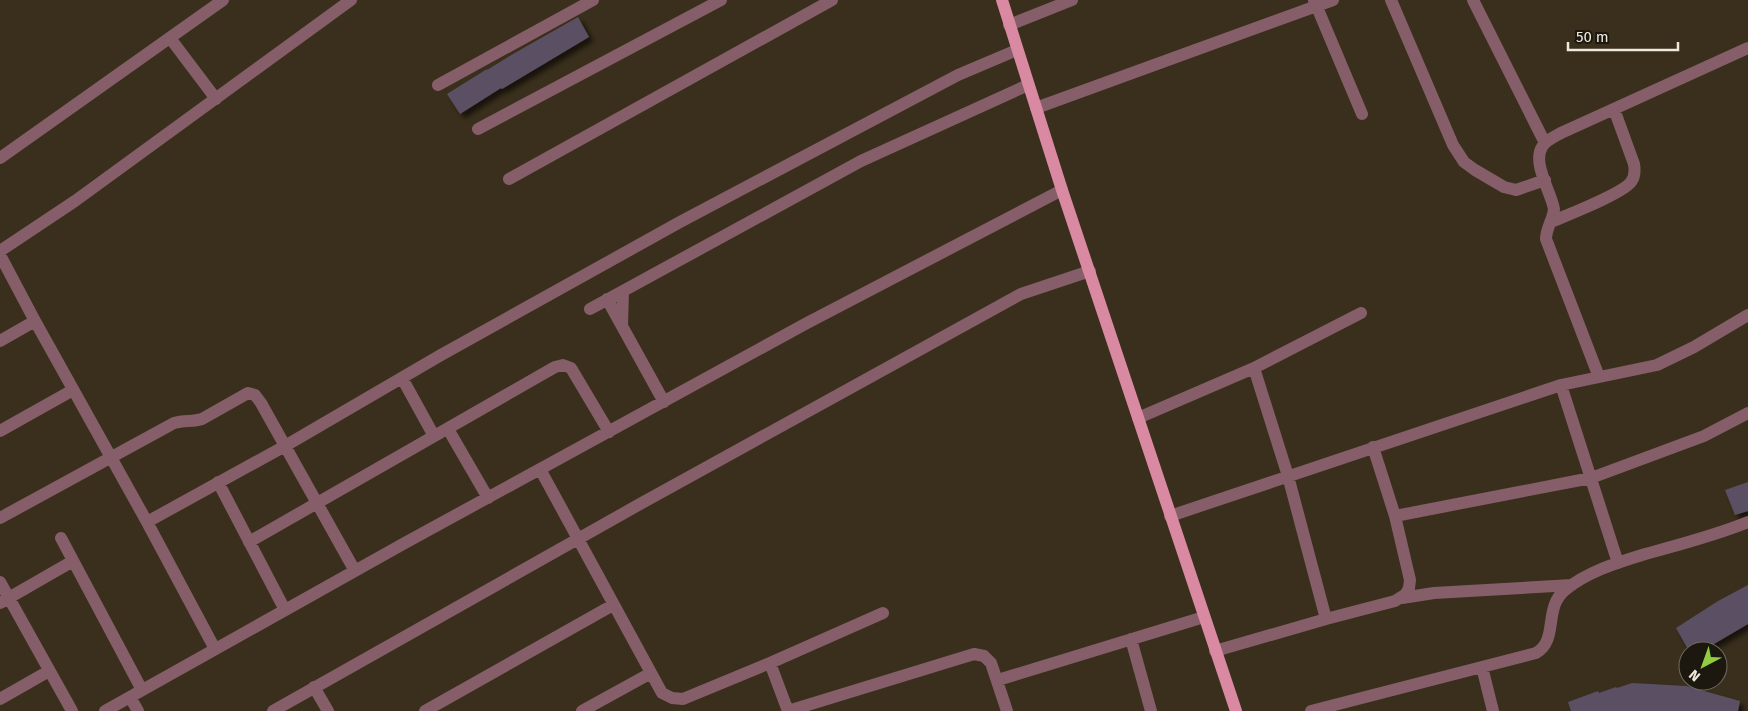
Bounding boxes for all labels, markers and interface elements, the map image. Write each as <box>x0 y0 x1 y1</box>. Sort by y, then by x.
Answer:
scale bar <box>1568 20 1678 52</box>
text: 50 m <box>1576 28 1609 46</box>
north arrow <box>1678 641 1728 691</box>
text: N <box>1686 666 1704 685</box>

